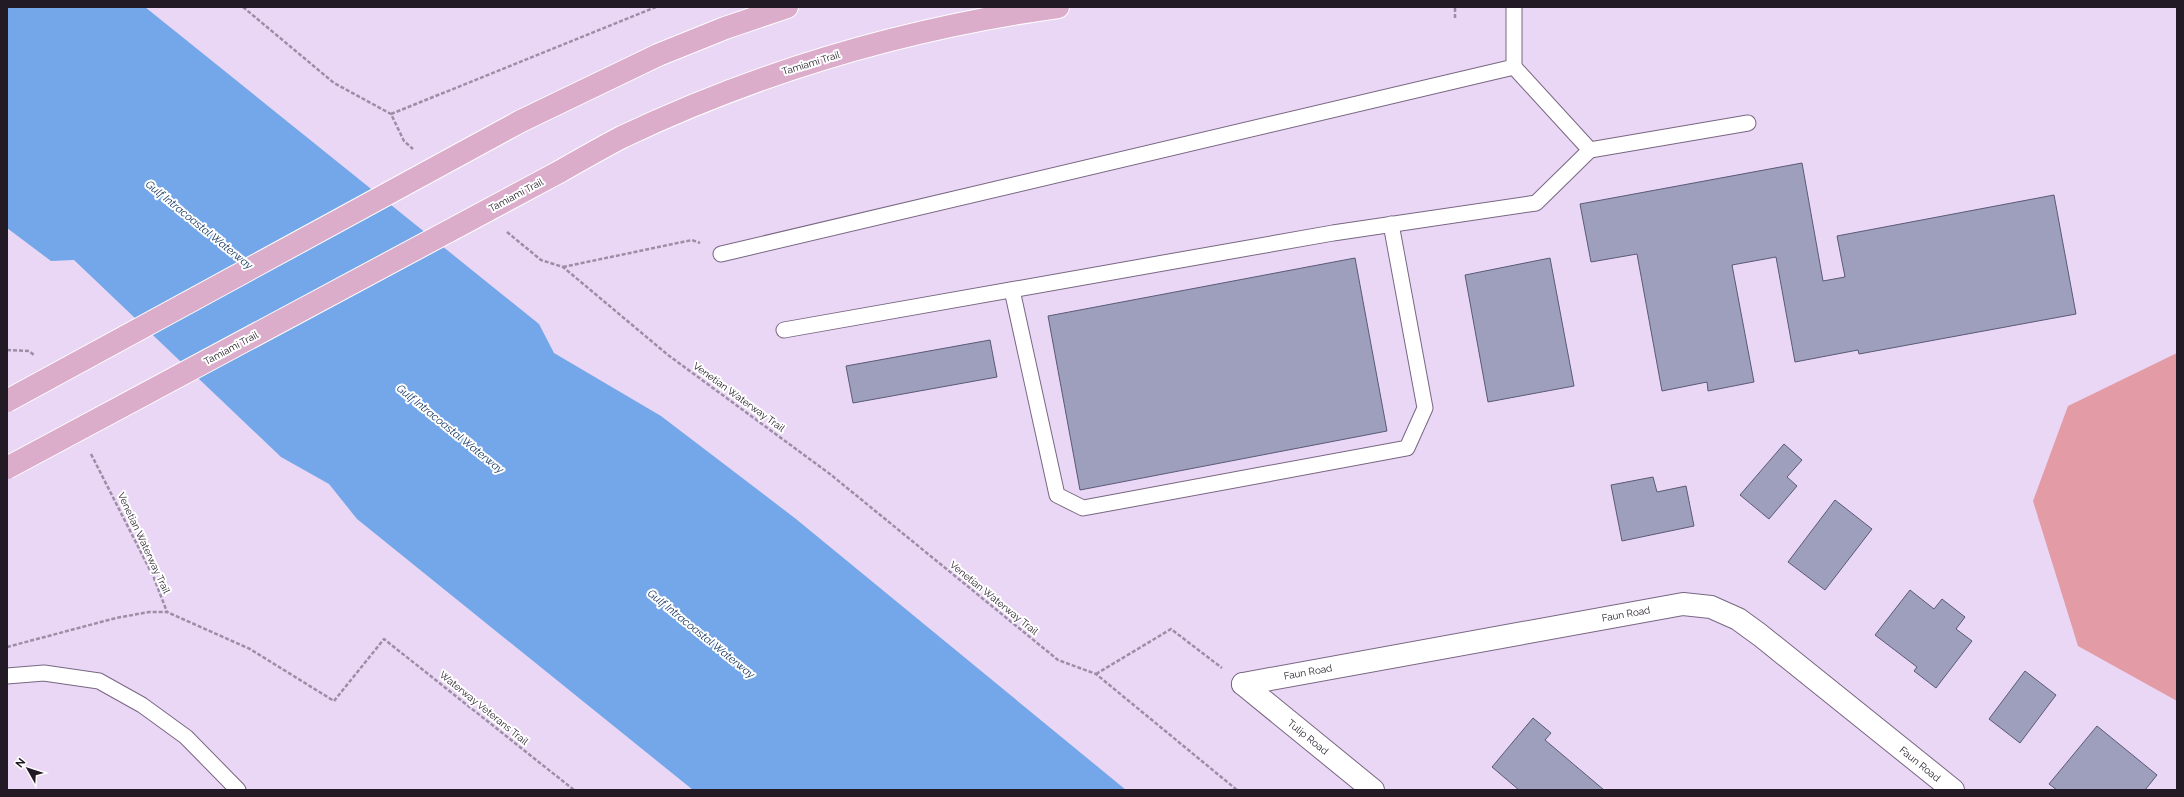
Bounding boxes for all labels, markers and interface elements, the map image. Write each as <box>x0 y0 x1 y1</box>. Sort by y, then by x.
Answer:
street label: Tamiami Trail <box>781 49 842 77</box>
street label: Tamiami Trail <box>487 176 545 214</box>
water label: Gulf Intracoastal Waterway <box>143 178 256 273</box>
street label: Tamiami Trail <box>202 329 260 367</box>
street label: Venetian Waterway Trail <box>691 360 787 434</box>
water label: Gulf Intracoastal Waterway <box>394 382 507 477</box>
street label: Venetian Waterway Trail <box>116 491 172 596</box>
street label: Venetian Waterway Trail <box>948 559 1041 637</box>
water label: Gulf Intracoastal Waterway <box>645 587 758 682</box>
street label: Faun Road <box>1601 604 1651 624</box>
street label: Faun Road <box>1283 662 1333 682</box>
street label: Waterway Veterans Trail <box>438 669 531 747</box>
street label: Tulip Road <box>1286 717 1330 757</box>
street label: Faun Road <box>1897 744 1943 784</box>
north arrow <box>8 749 48 789</box>
text: N <box>13 756 28 770</box>

